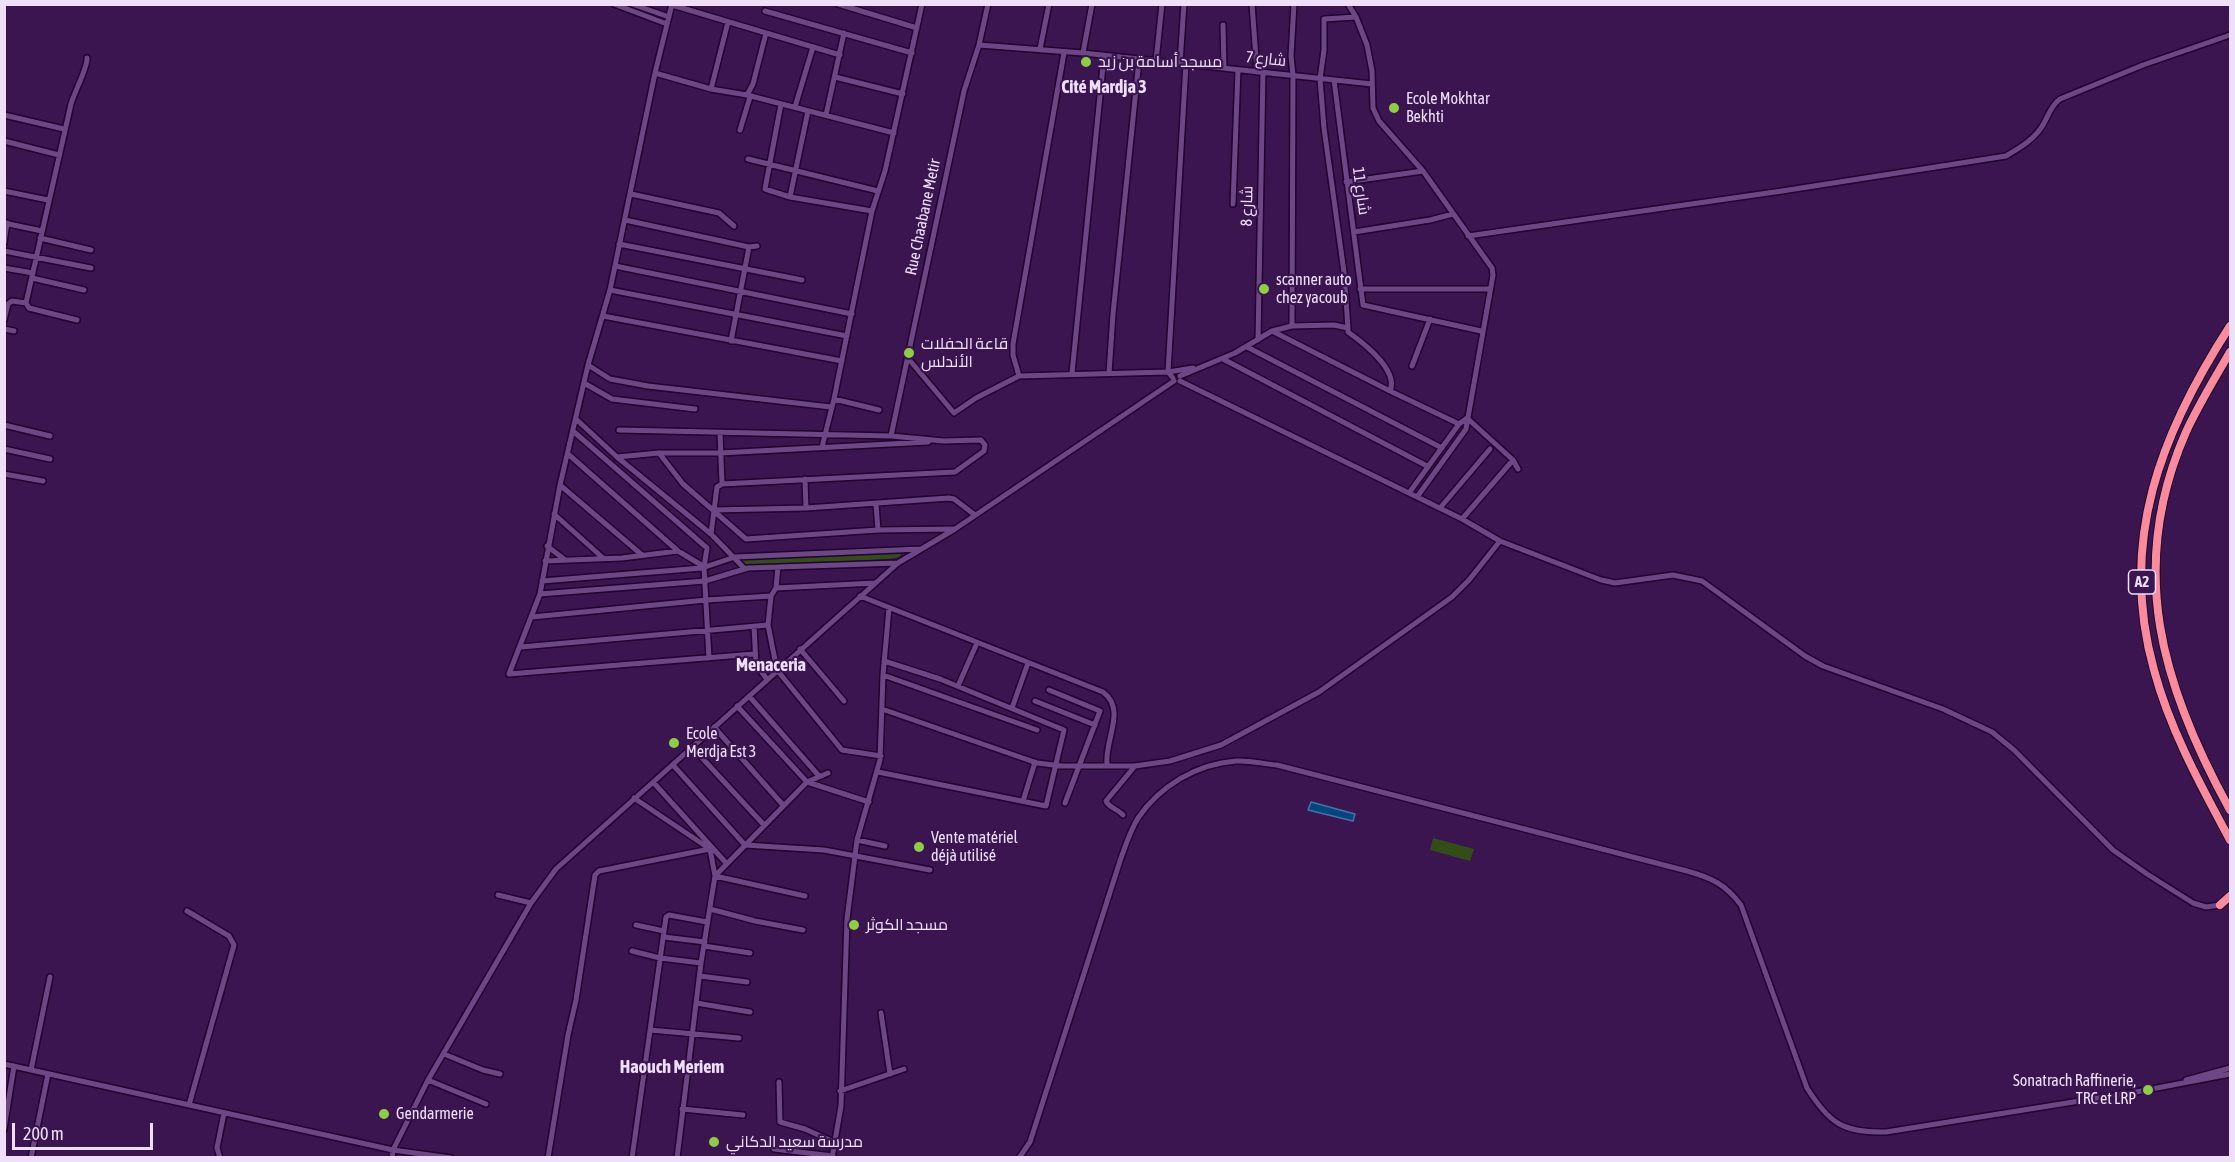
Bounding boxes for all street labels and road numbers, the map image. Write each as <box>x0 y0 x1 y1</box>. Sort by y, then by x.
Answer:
street label: شارع 7 <box>1245 47 1287 71</box>
street label: Rue Chaabane Metir <box>901 157 945 277</box>
street label: شارع 11 <box>1348 166 1374 216</box>
street label: شارع 8 <box>1237 185 1257 227</box>
road number: A2 <box>2128 570 2156 594</box>

